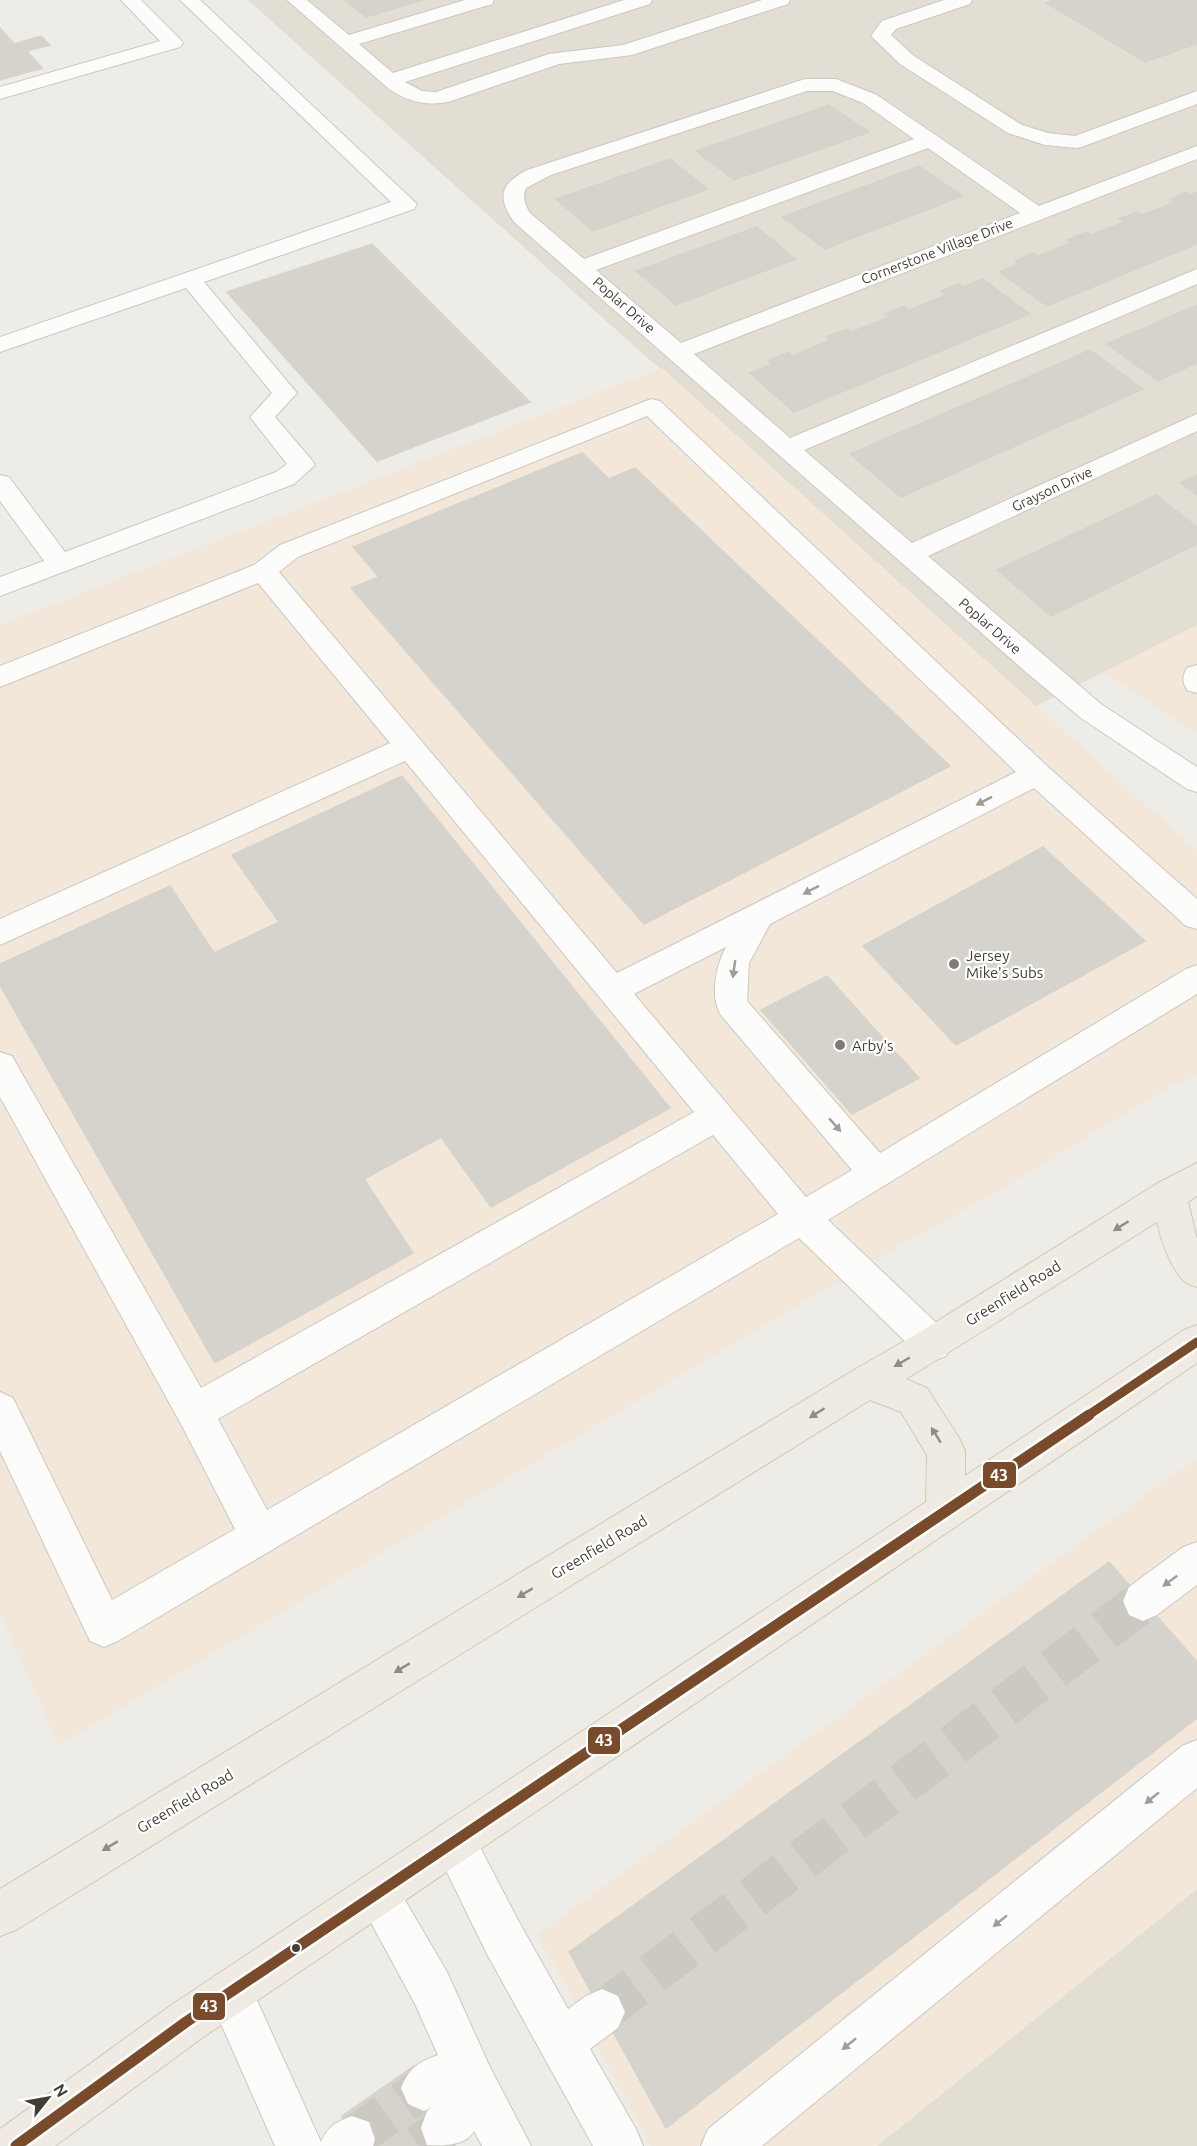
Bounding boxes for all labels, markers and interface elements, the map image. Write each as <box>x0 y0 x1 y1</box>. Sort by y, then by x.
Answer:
street label: Cornerstone Village Drive <box>859 215 1015 287</box>
street label: Poplar Drive <box>590 274 658 336</box>
street label: Grayson Drive <box>1009 463 1095 515</box>
street label: Poplar Drive <box>956 595 1024 657</box>
one-way arrow <box>976 796 993 805</box>
one-way arrow <box>802 884 820 894</box>
place label: Jersey Mike's Subs <box>966 947 1043 981</box>
marker: Jersey Mike's Subs <box>947 957 961 971</box>
one-way arrow <box>729 960 738 979</box>
place label: Arby's <box>852 1037 894 1054</box>
marker: Arby's <box>833 1038 847 1052</box>
one-way arrow <box>828 1117 841 1132</box>
one-way arrow <box>1113 1220 1129 1231</box>
street label: Greenfield Road <box>962 1257 1064 1329</box>
one-way arrow <box>893 1357 910 1367</box>
one-way arrow <box>810 1407 826 1419</box>
one-way arrow <box>931 1427 942 1443</box>
line badge: 43 <box>982 1461 1017 1489</box>
text: 43 <box>990 1466 1008 1484</box>
street label: Greenfield Road <box>548 1512 650 1582</box>
one-way arrow <box>1162 1575 1178 1587</box>
one-way arrow <box>516 1588 533 1598</box>
one-way arrow <box>394 1663 410 1674</box>
line badge: 43 <box>587 1726 621 1755</box>
text: 43 <box>595 1731 613 1749</box>
street label: Greenfield Road <box>134 1766 236 1836</box>
one-way arrow <box>1145 1791 1160 1804</box>
one-way arrow <box>102 1841 118 1852</box>
one-way arrow <box>993 1915 1008 1927</box>
unlabelled marker <box>290 1942 302 1954</box>
line badge: 43 <box>192 1992 226 2021</box>
text: 43 <box>200 1997 218 2015</box>
one-way arrow <box>841 2038 857 2051</box>
north arrow <box>18 2068 78 2128</box>
text: N <box>50 2081 72 2100</box>

